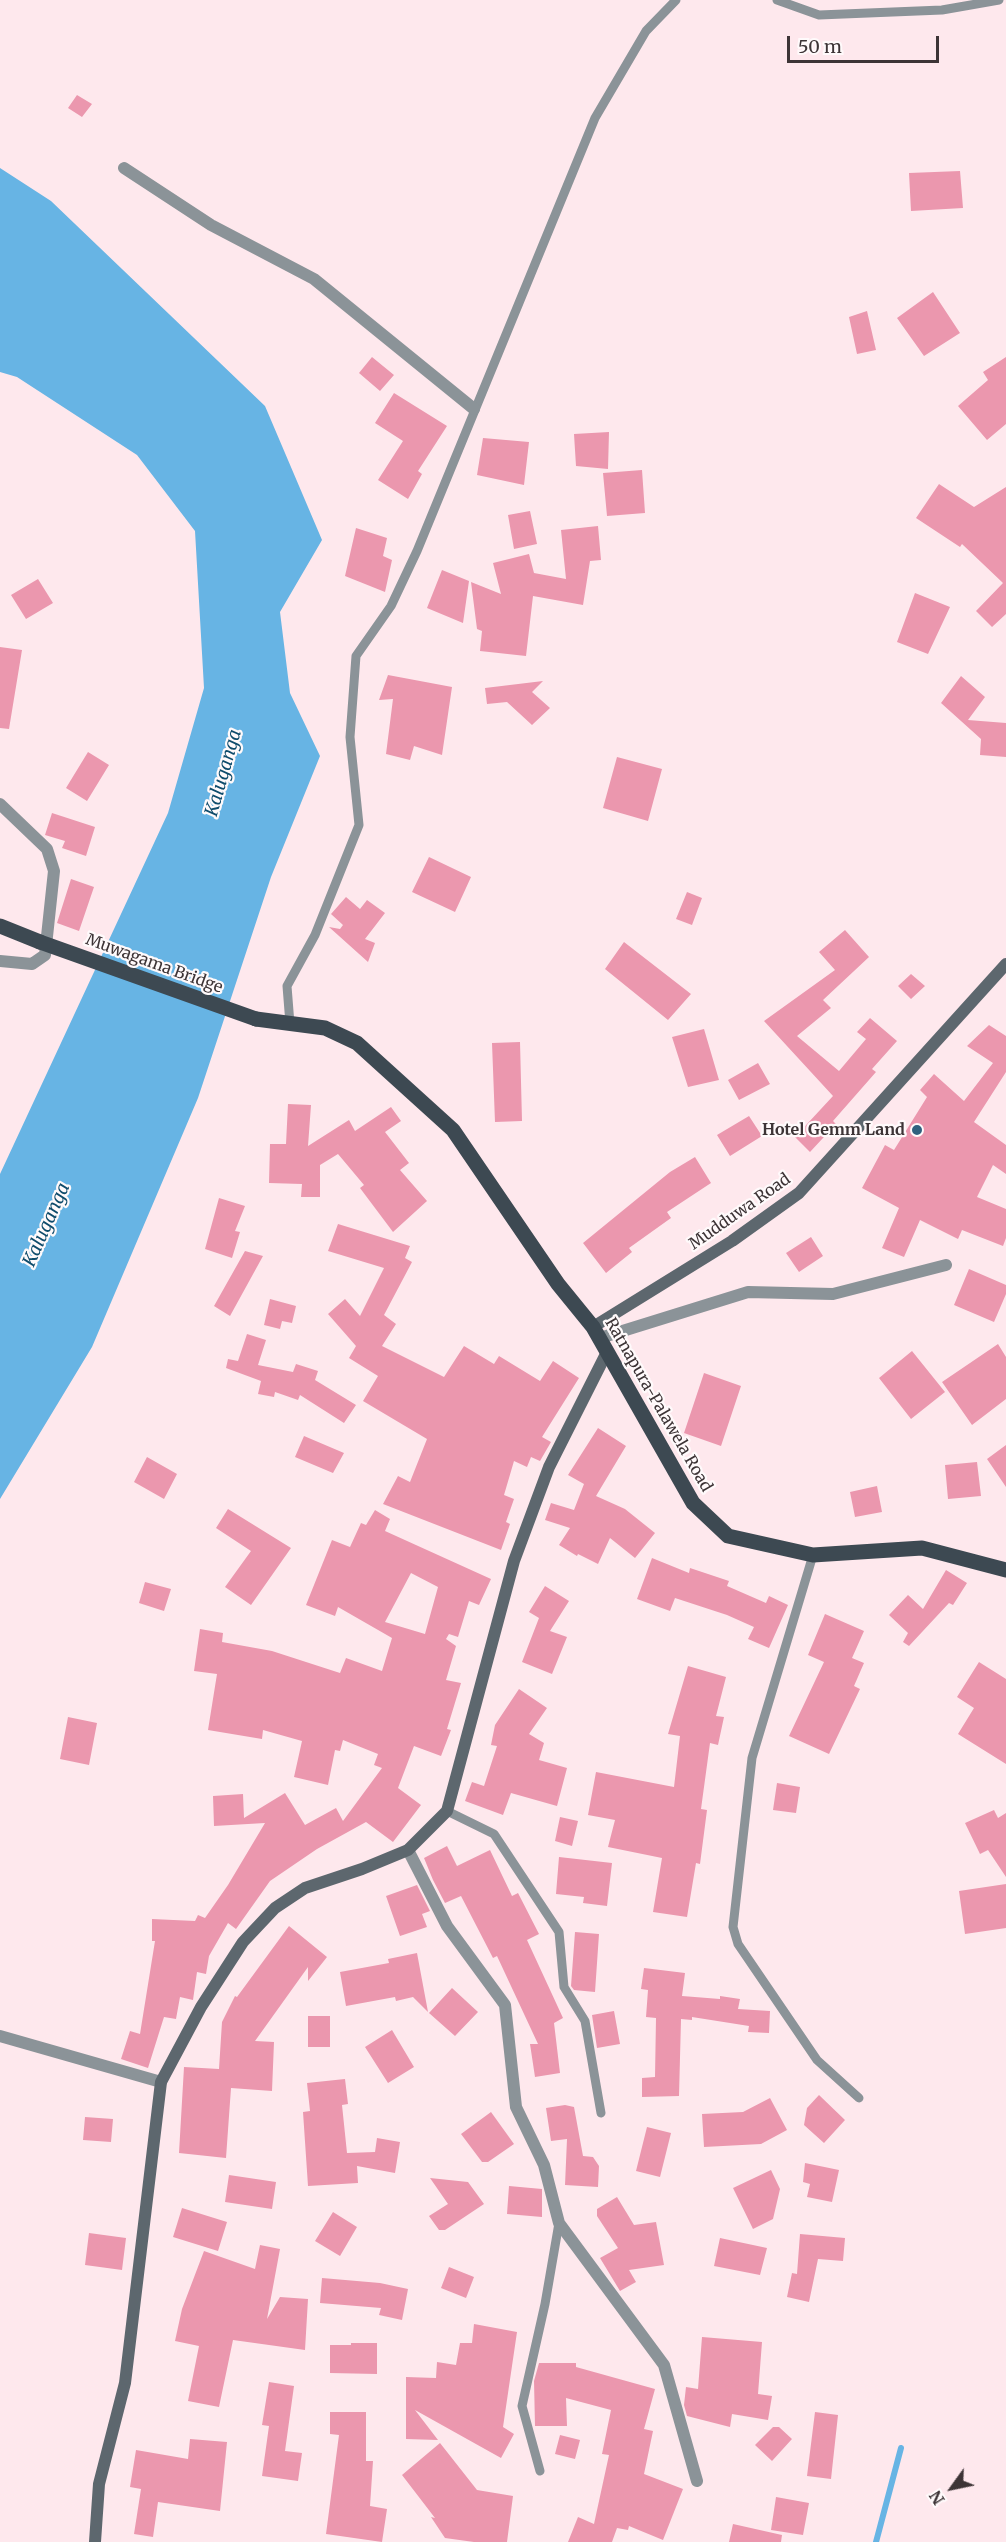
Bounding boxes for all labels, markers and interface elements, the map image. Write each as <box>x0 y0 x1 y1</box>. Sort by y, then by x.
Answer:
scale bar <box>790 24 942 62</box>
text: 50 m <box>798 35 842 58</box>
water label: Kaluganga <box>201 727 247 819</box>
street label: Muwagama Bridge <box>83 930 225 998</box>
place label: Hotel Gemm Land <box>762 1120 905 1140</box>
marker: Hotel Gemm Land <box>910 1123 924 1137</box>
street label: Mudduwa Road <box>686 1170 794 1254</box>
water label: Kaluganga <box>19 1180 75 1270</box>
street label: Ratnapura-Palawela Road <box>600 1315 716 1495</box>
north arrow <box>922 2458 982 2518</box>
text: N <box>925 2487 949 2509</box>

